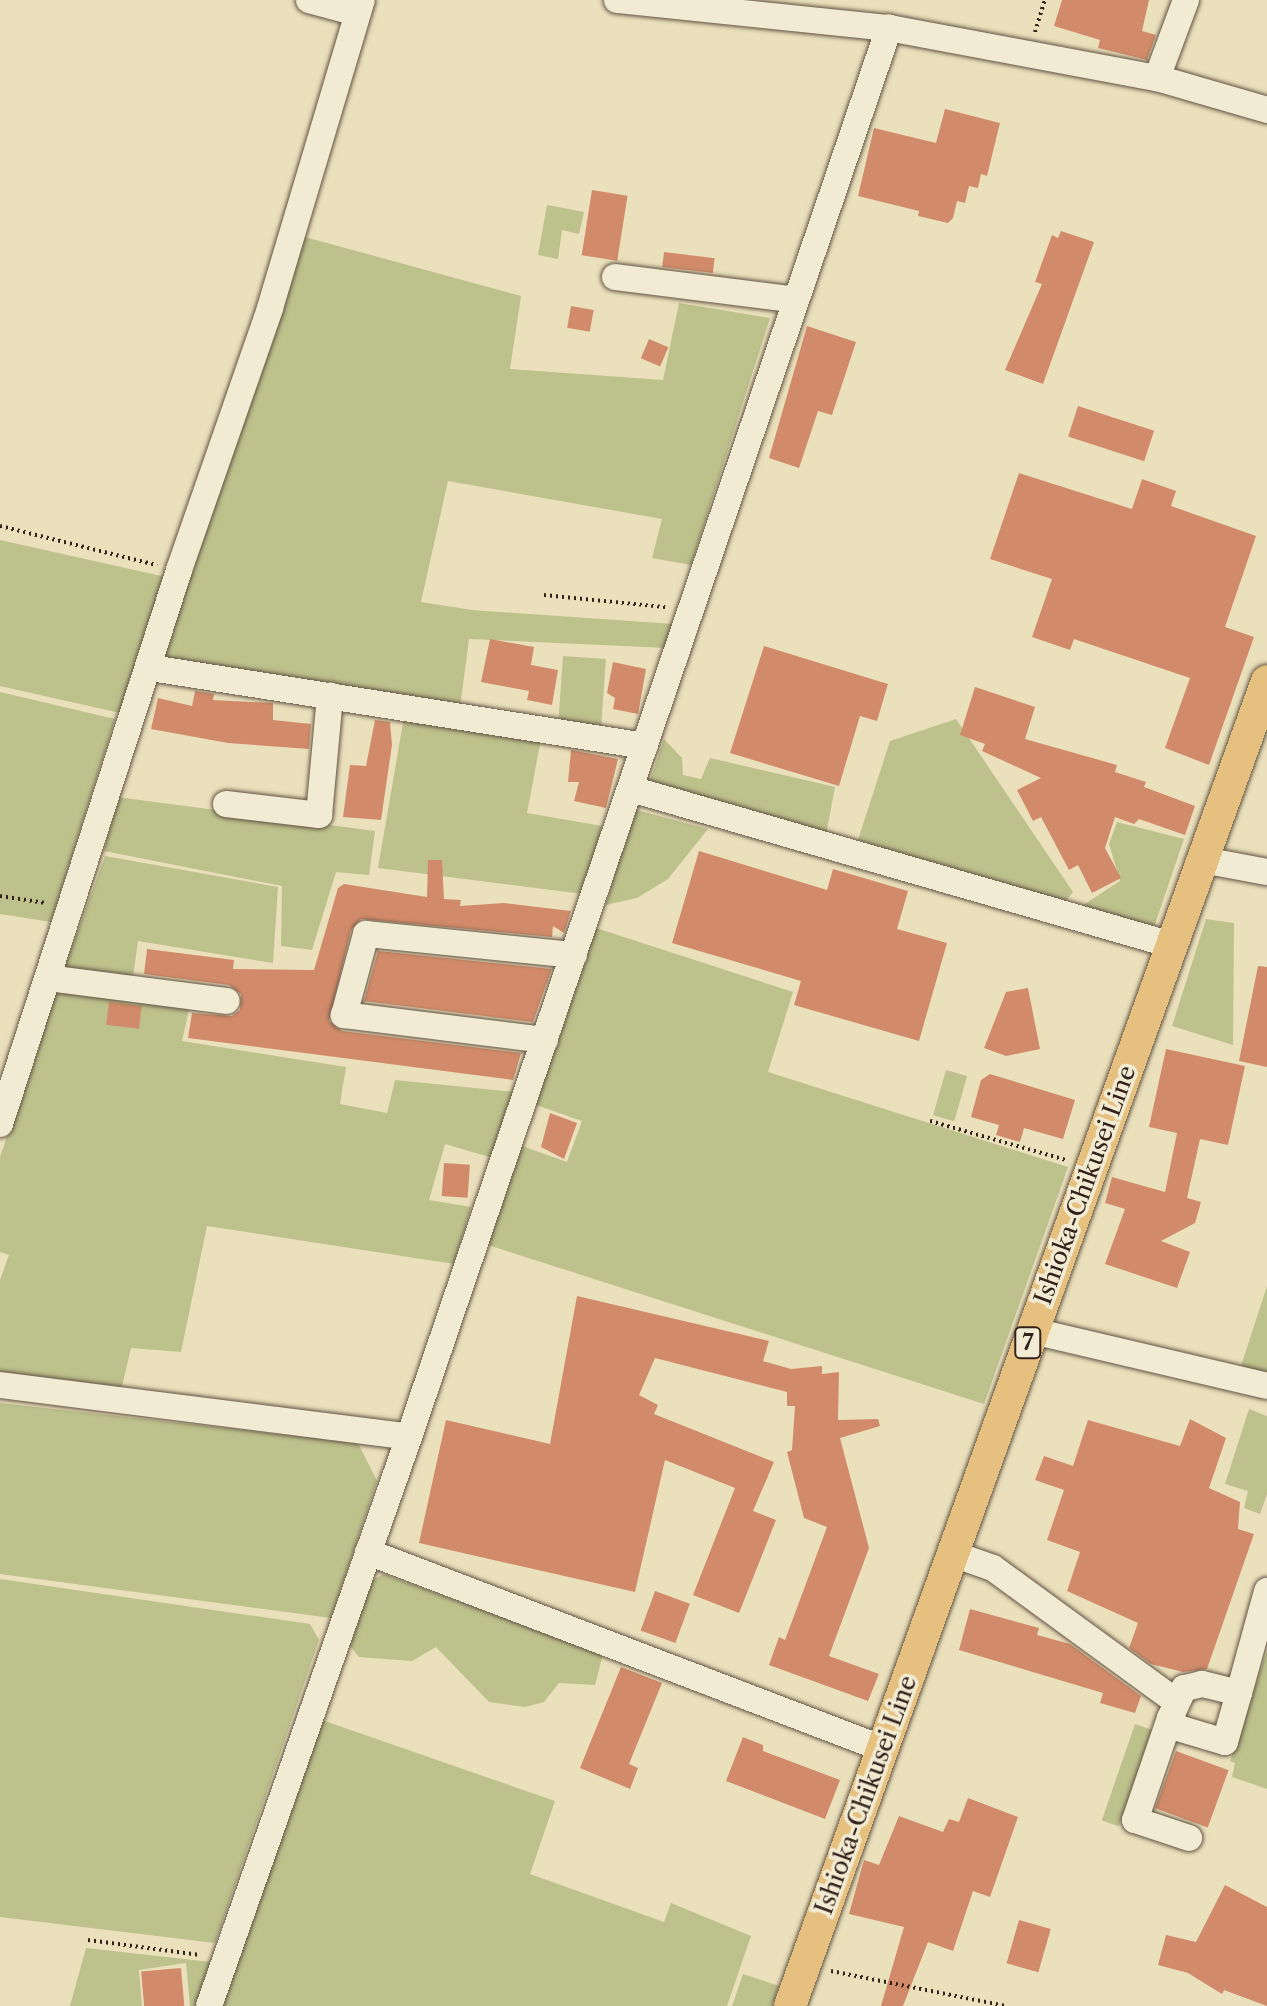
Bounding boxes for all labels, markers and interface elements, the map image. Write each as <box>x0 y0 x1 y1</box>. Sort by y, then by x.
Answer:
street label: Ishioka-Chikusei Line <box>1028 1062 1142 1308</box>
road number: 7 <box>1014 1325 1042 1361</box>
street label: Ishioka-Chikusei Line <box>809 1672 923 1918</box>

